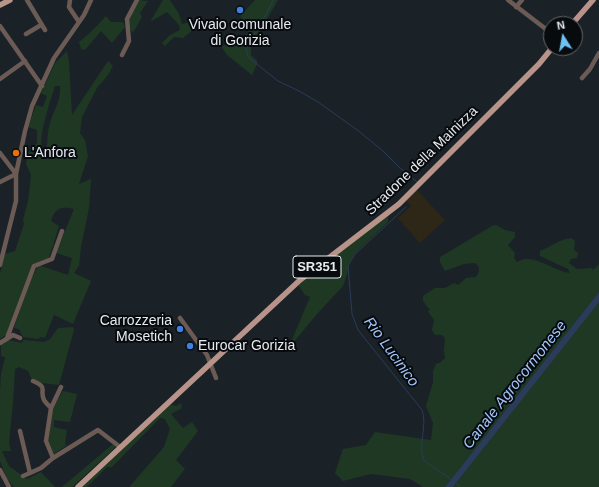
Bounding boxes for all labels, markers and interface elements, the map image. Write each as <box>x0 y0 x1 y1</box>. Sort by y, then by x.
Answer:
marker: Vivaio comunale di Gorizia <box>235 5 245 15</box>
north arrow <box>543 16 583 56</box>
place label: Vivaio comunale di Gorizia <box>189 17 291 50</box>
text: N <box>556 19 566 32</box>
street label: Stradone della Mainizza <box>362 103 482 219</box>
place label: L'Anfora <box>24 145 76 161</box>
marker: L'Anfora <box>11 148 21 158</box>
road number: SR351 <box>293 256 341 278</box>
place label: Carrozzeria Mosetich <box>100 313 172 346</box>
water label: Rio Lucinico <box>360 314 422 390</box>
water label: Canale Agrocormonese <box>459 317 571 453</box>
marker: Carrozzeria Mosetich <box>175 324 185 334</box>
place label: Eurocar Gorizia <box>198 338 295 354</box>
marker: Eurocar Gorizia <box>185 341 195 351</box>

